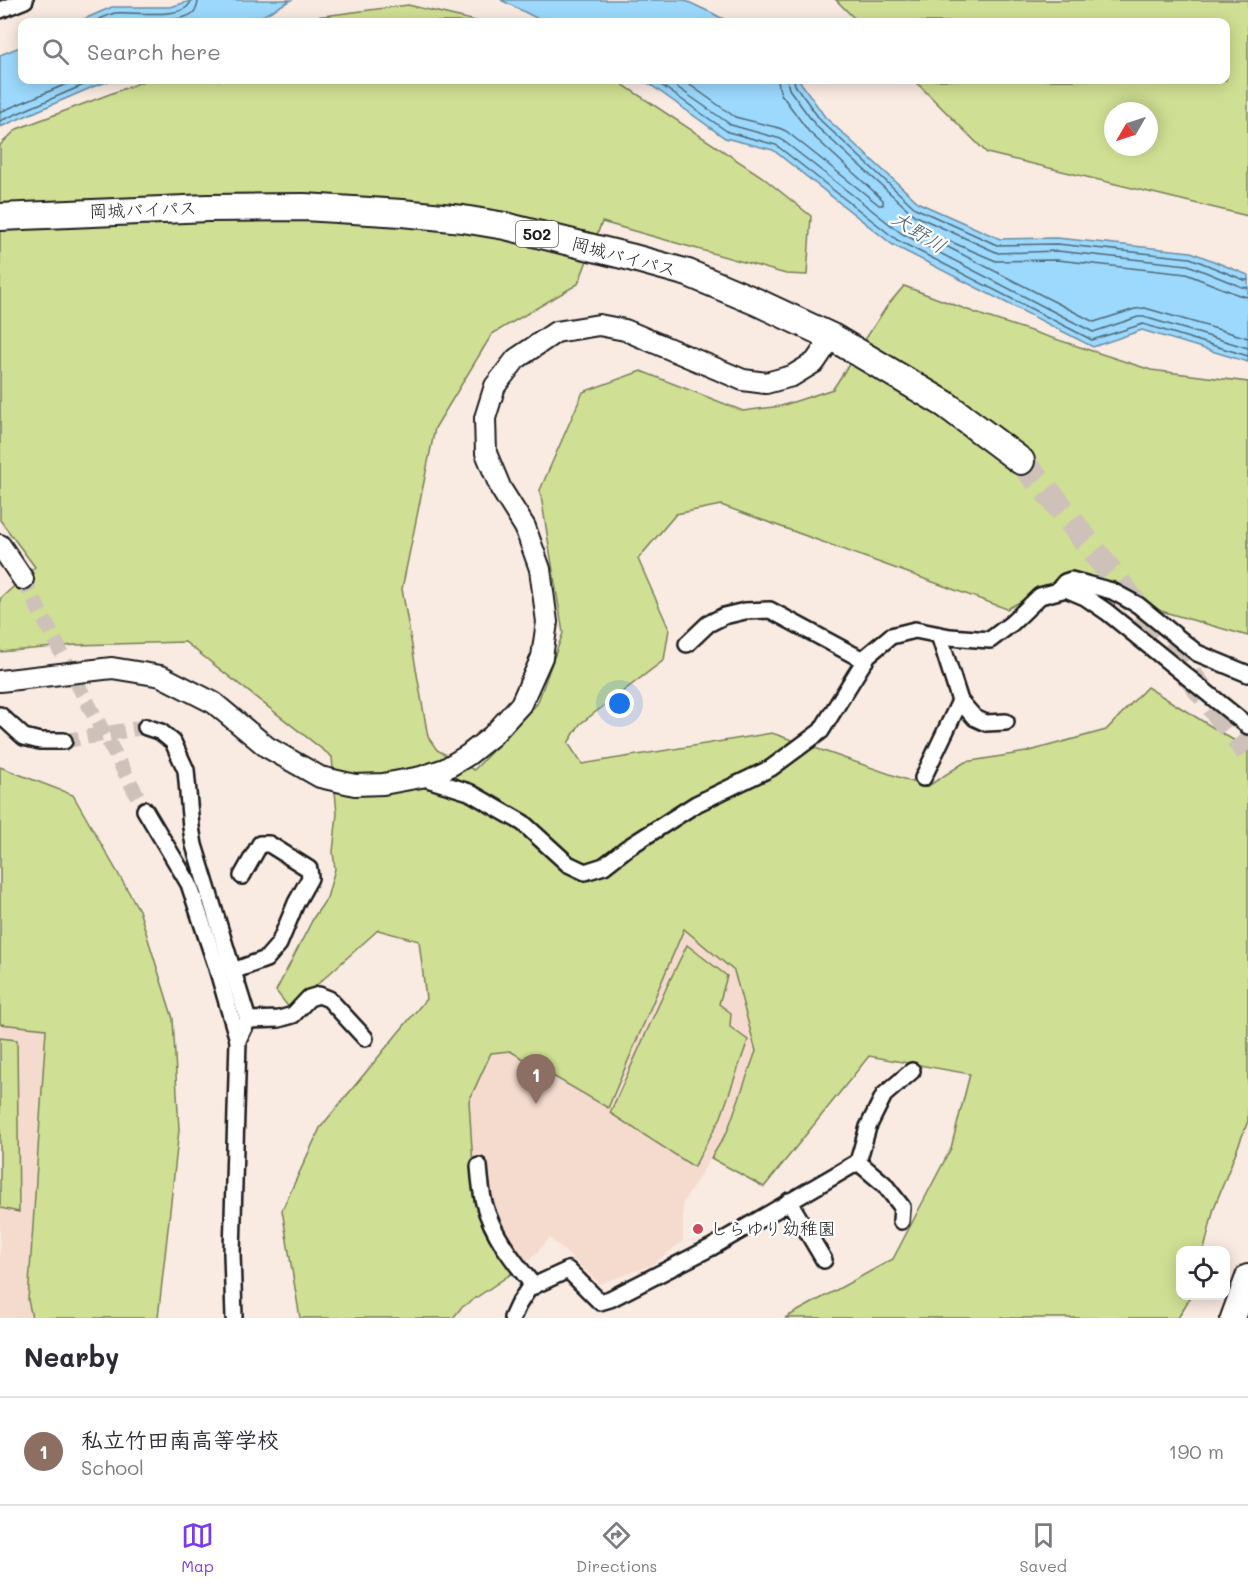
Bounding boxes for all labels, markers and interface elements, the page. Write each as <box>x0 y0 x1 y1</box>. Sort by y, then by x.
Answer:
search box <box>18 18 1230 84</box>
icon: search <box>39 35 72 68</box>
text: Search here <box>87 37 221 66</box>
north arrow <box>1104 102 1158 156</box>
street label: 岡城バイパス <box>89 195 197 223</box>
water label: 大野川 <box>887 204 952 258</box>
road number: 502 <box>516 221 558 247</box>
street label: 岡城バイパス <box>569 231 679 282</box>
your location <box>605 689 634 718</box>
pin: 1 <box>516 1054 556 1104</box>
place label: しらゆり幼稚園 <box>710 1216 836 1240</box>
marker: しらゆり幼稚園 <box>691 1222 705 1236</box>
map controls <box>1176 1246 1230 1300</box>
button: locate <box>1176 1246 1230 1300</box>
text: Nearby <box>24 1340 119 1374</box>
text: 私立竹田南高等学校 <box>81 1425 279 1454</box>
text: 1 <box>39 1438 48 1464</box>
text: 190 m <box>1169 1438 1224 1464</box>
text: School <box>81 1454 144 1480</box>
tab: Map <box>181 1519 214 1576</box>
tab: Directions <box>576 1519 657 1576</box>
tab: Saved <box>1019 1519 1067 1576</box>

